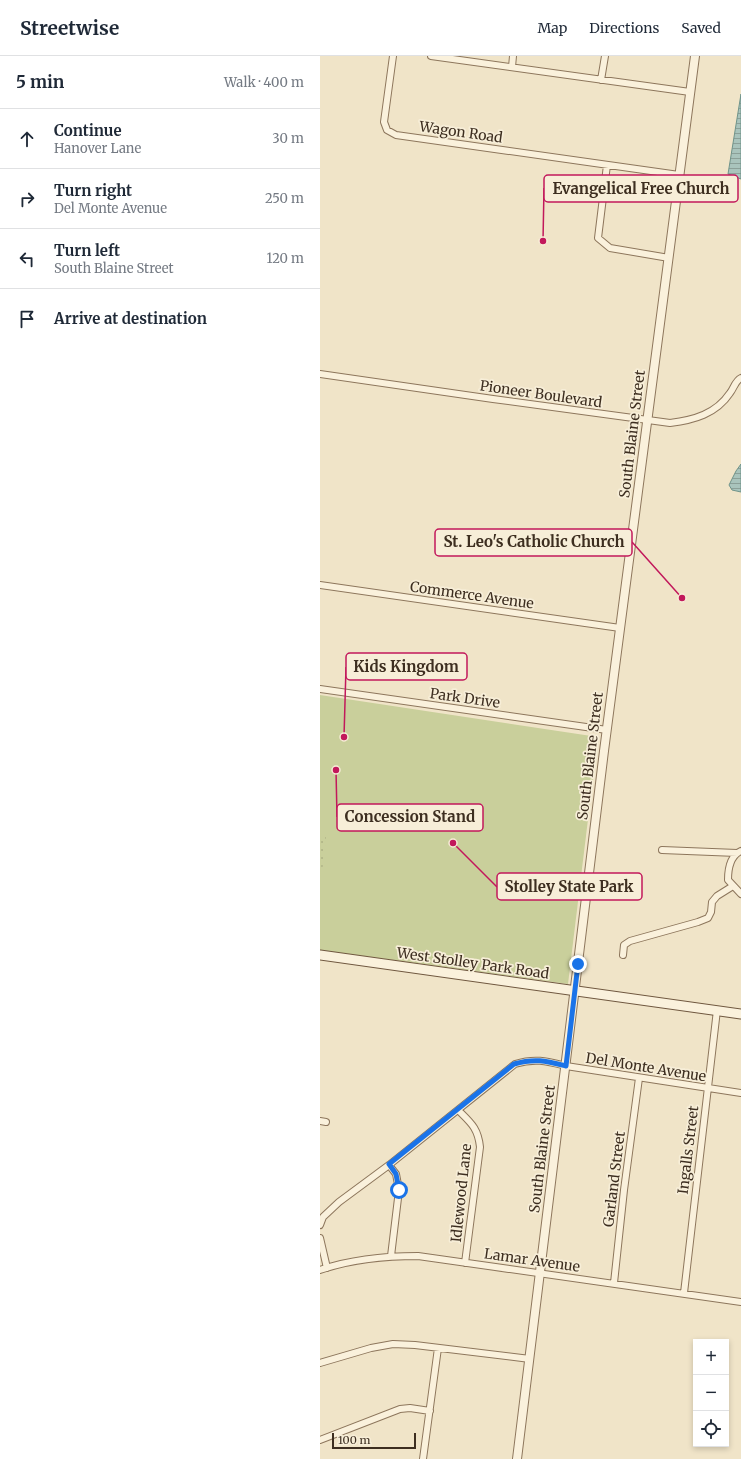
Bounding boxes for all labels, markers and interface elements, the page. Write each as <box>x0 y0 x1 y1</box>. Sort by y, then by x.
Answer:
text: Streetwise <box>20 16 119 40</box>
text: Map <box>537 19 567 37</box>
text: Directions <box>589 19 659 37</box>
text: Saved <box>681 19 721 37</box>
text: 5 min <box>16 71 64 93</box>
text: Walk · 400 m <box>224 74 304 91</box>
street label: Wagon Road <box>417 117 504 147</box>
text: Continue <box>54 121 122 140</box>
icon: ahead <box>16 128 38 150</box>
text: 30 m <box>272 130 304 147</box>
text: Hanover Lane <box>54 140 141 157</box>
callout: Evangelical Free Church <box>544 175 738 202</box>
text: Evangelical Free Church <box>552 179 730 198</box>
text: Turn right <box>54 181 132 200</box>
icon: right <box>16 188 38 210</box>
text: 250 m <box>265 190 304 207</box>
text: Del Monte Avenue <box>54 200 167 217</box>
text: Turn left <box>54 241 120 260</box>
icon: left <box>16 248 38 270</box>
text: 120 m <box>266 250 304 267</box>
text: South Blaine Street <box>54 260 174 277</box>
icon: arrive <box>16 308 38 330</box>
text: Arrive at destination <box>54 309 207 328</box>
street label: South Blaine Street <box>615 368 649 499</box>
street label: Pioneer Boulevard <box>479 377 604 412</box>
callout: St. Leo's Catholic Church <box>435 529 632 556</box>
text: St. Leo's Catholic Church <box>443 532 625 551</box>
street label: Commerce Avenue <box>409 577 535 613</box>
callout: Kids Kingdom <box>346 653 467 680</box>
text: Kids Kingdom <box>353 657 459 676</box>
street label: Park Drive <box>429 684 501 712</box>
street label: South Blaine Street <box>573 690 607 821</box>
callout: Concession Stand <box>337 804 483 831</box>
text: Concession Stand <box>345 807 475 826</box>
callout: Stolley State Park <box>497 873 642 900</box>
text: Stolley State Park <box>505 877 634 896</box>
street label: West Stolley Park Road <box>395 943 551 983</box>
route end <box>569 955 587 973</box>
street label: Del Monte Avenue <box>584 1049 708 1085</box>
street label: South Blaine Street <box>525 1083 559 1214</box>
street label: Ingalls Street <box>674 1104 702 1195</box>
street label: Garland Street <box>599 1129 629 1228</box>
street label: Idlewood Lane <box>447 1143 475 1243</box>
route start <box>390 1181 408 1199</box>
street label: Lamar Avenue <box>483 1244 581 1276</box>
map controls <box>693 1339 729 1447</box>
button: + <box>693 1339 729 1375</box>
button: − <box>693 1375 729 1411</box>
button: locate <box>693 1411 729 1447</box>
scale bar <box>332 1431 416 1450</box>
text: 100 m <box>338 1433 370 1447</box>

